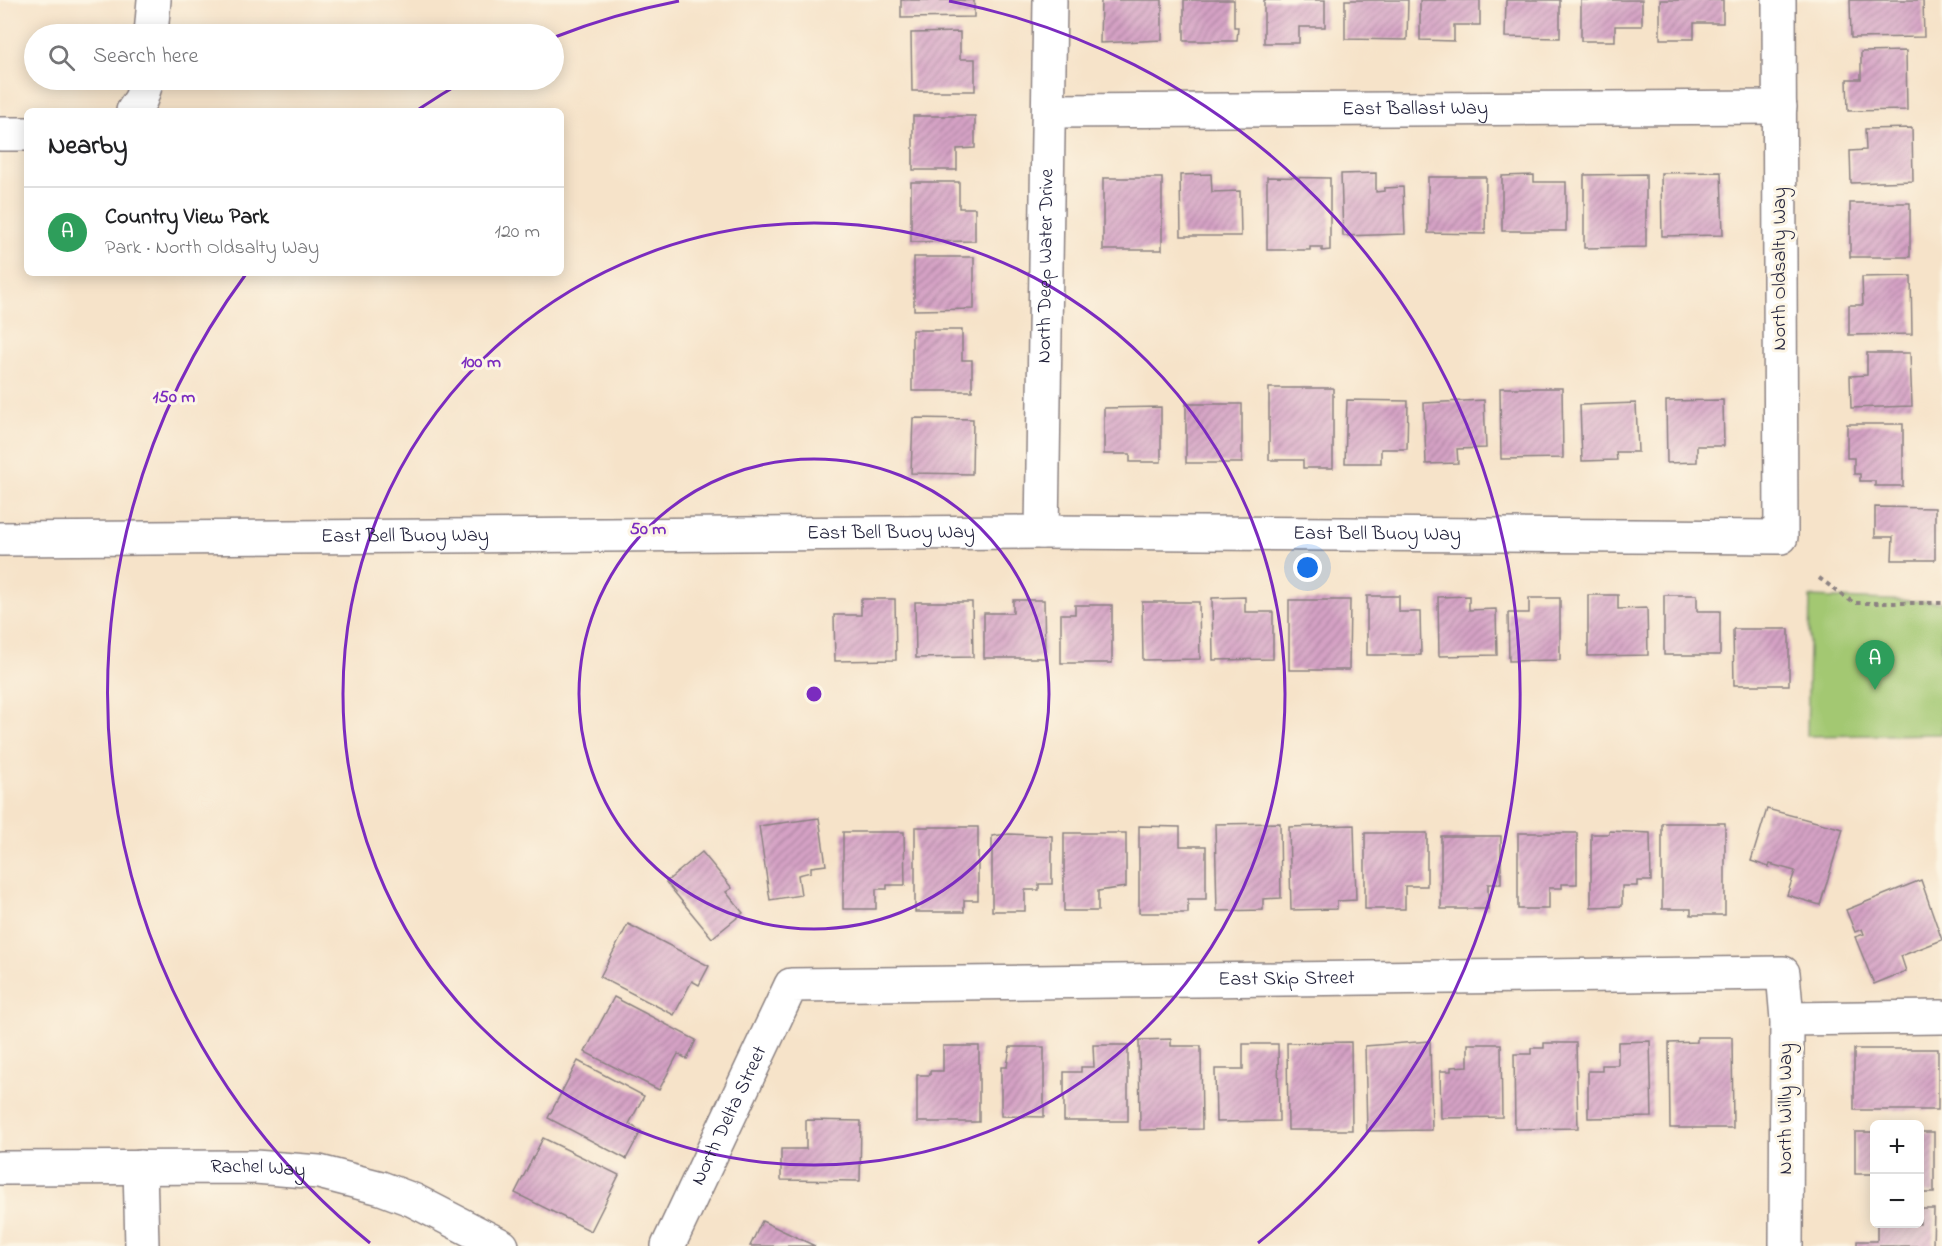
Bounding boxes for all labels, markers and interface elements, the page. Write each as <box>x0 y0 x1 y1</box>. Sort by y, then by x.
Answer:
search box <box>24 24 564 90</box>
icon: search <box>45 41 78 74</box>
text: Search here <box>93 41 198 73</box>
street label: East Ballast Way <box>1342 94 1488 124</box>
text: Nearby <box>48 128 127 166</box>
street label: North Deep Water Drive <box>1030 168 1062 364</box>
street label: North Oldsalty Way <box>1766 187 1795 351</box>
text: Country View Park <box>105 202 269 234</box>
text: A <box>61 218 74 247</box>
text: 120 m <box>495 218 540 247</box>
text: Park · North Oldsalty Way <box>105 234 319 263</box>
text: 100 m <box>461 350 501 376</box>
text: 150 m <box>153 385 195 411</box>
text: 50 m <box>630 517 666 543</box>
street label: East Bell Buoy Way <box>807 518 975 548</box>
street label: East Bell Buoy Way <box>1293 519 1461 549</box>
street label: East Bell Buoy Way <box>321 521 489 551</box>
your location <box>1293 553 1322 582</box>
pin: A <box>1856 640 1894 690</box>
centre of rings <box>804 684 824 704</box>
street label: East Skip Street <box>1218 964 1355 994</box>
street label: North Delta Street <box>684 1041 775 1190</box>
street label: North Willy Way <box>1772 1043 1801 1175</box>
map controls <box>1870 1120 1924 1228</box>
button: + <box>1870 1120 1924 1174</box>
street label: Rachel Way <box>210 1152 306 1185</box>
button: − <box>1870 1174 1924 1228</box>

